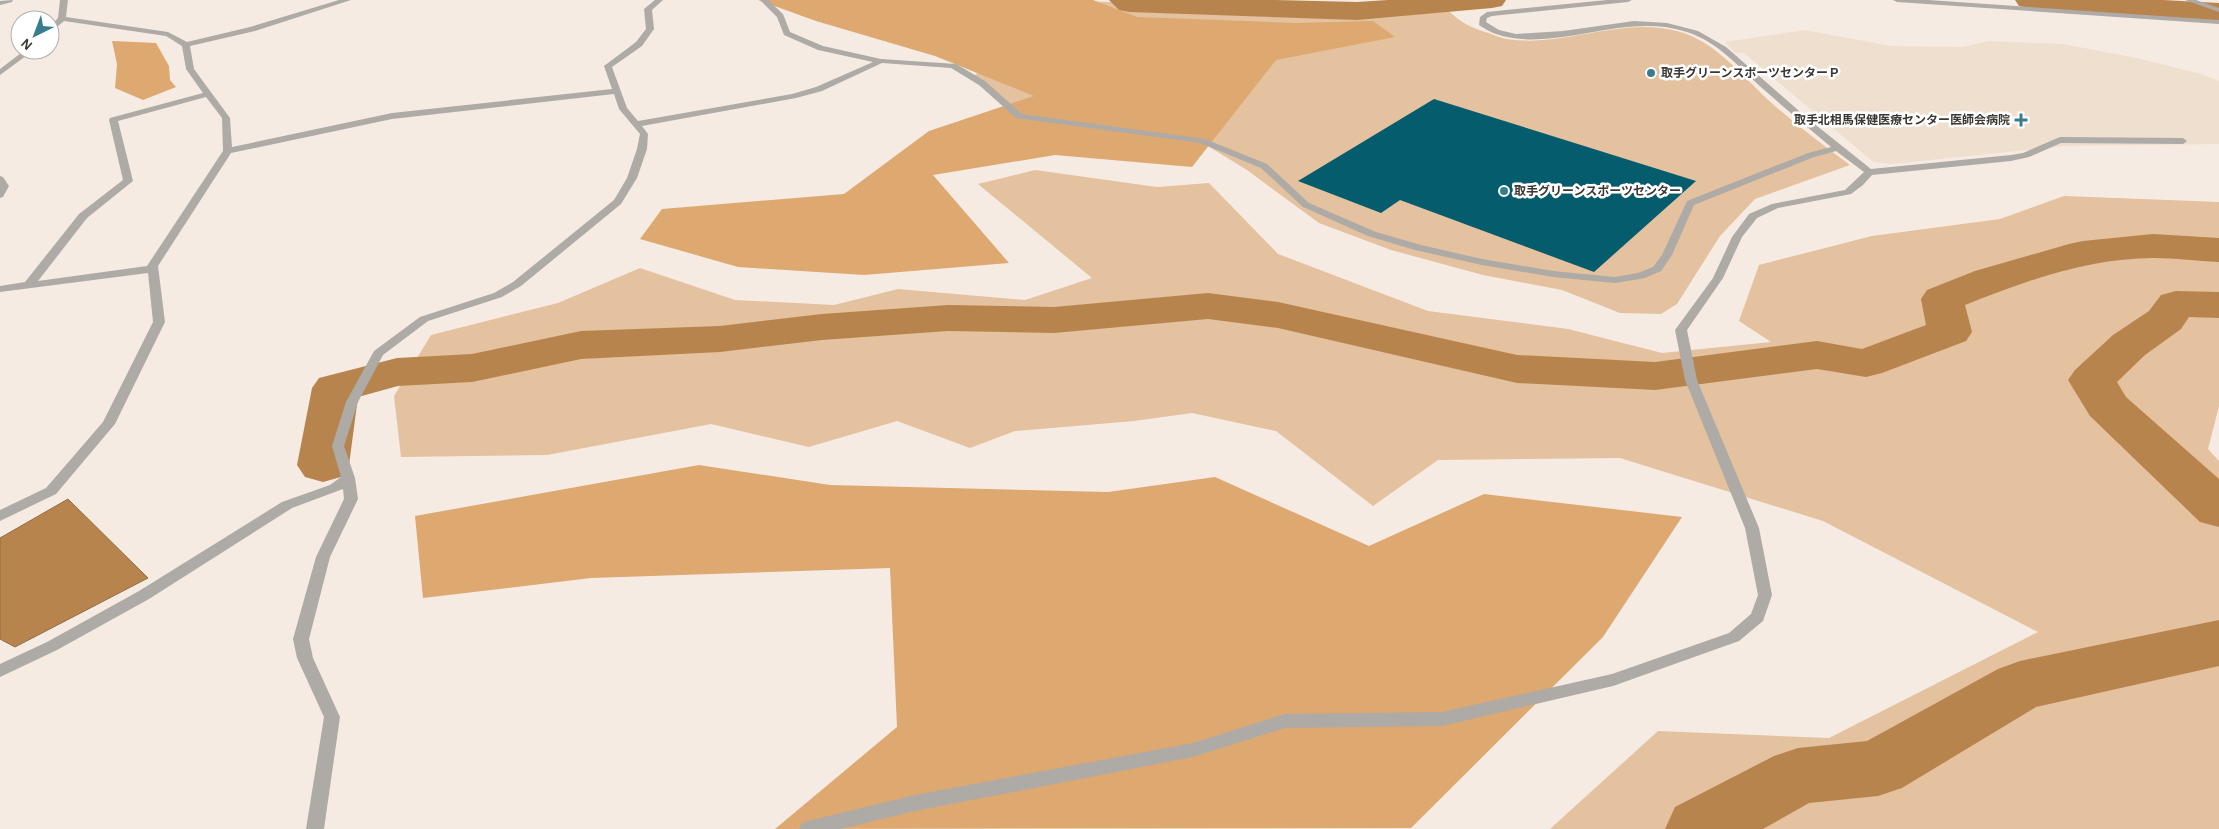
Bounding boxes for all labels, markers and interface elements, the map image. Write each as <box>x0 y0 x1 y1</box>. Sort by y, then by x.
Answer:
north arrow <box>10 10 60 60</box>
text: N <box>19 35 35 52</box>
place label: 取手グリーンスポーツセンターＰ <box>1661 66 1840 79</box>
marker: 取手グリーンスポーツセンターＰ <box>1645 67 1657 79</box>
place label: 取手北相馬保健医療センター医師会病院 <box>1794 113 2010 126</box>
marker: 取手北相馬保健医療センター医師会病院 <box>2014 113 2028 127</box>
place label: 取手グリーンスポーツセンター <box>1514 184 1681 197</box>
marker: 取手グリーンスポーツセンター <box>1498 185 1510 197</box>

